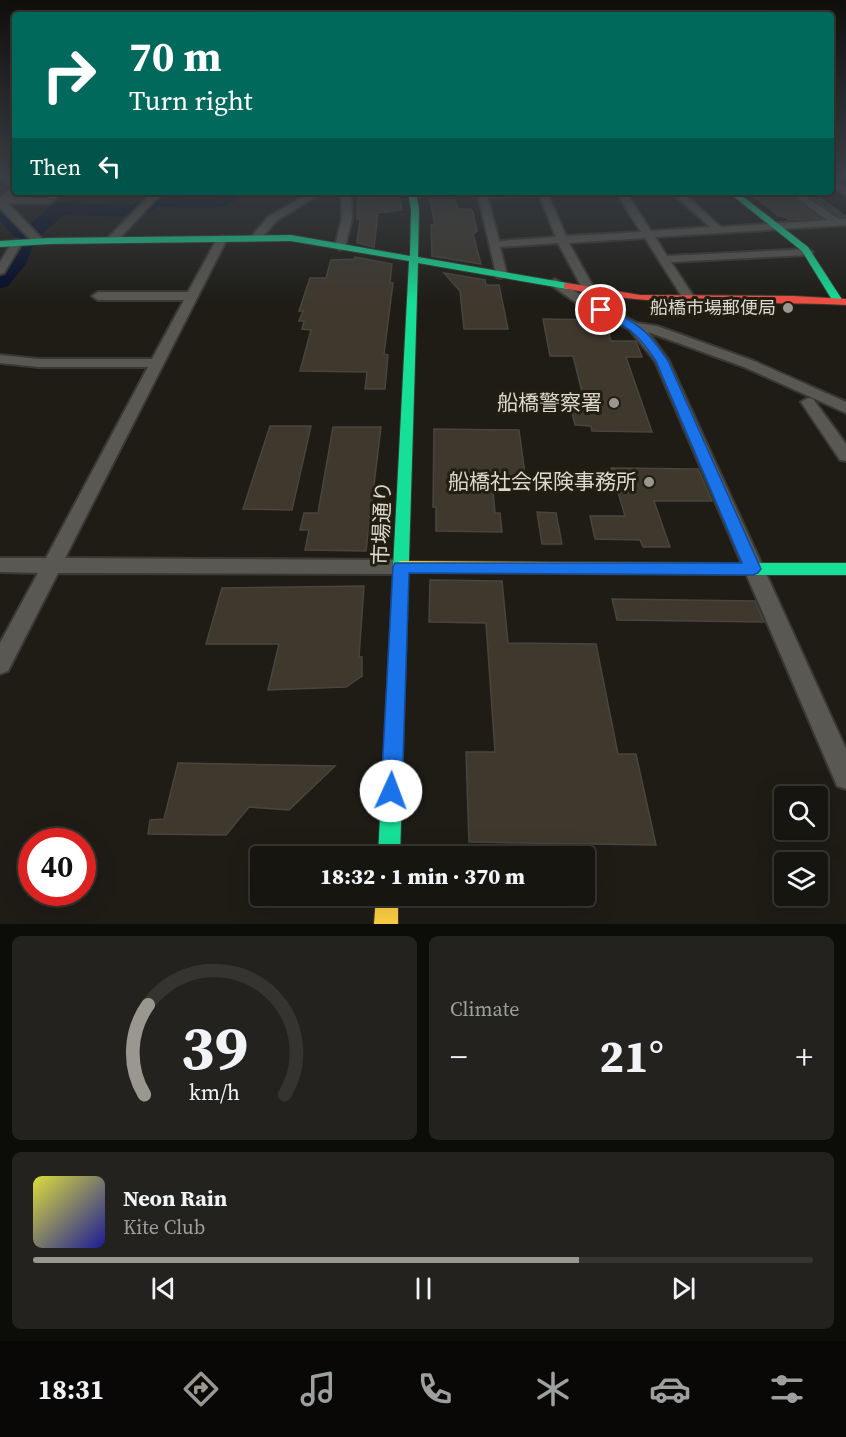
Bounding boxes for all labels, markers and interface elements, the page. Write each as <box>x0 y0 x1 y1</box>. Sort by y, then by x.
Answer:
text: 70 m <box>129 27 222 85</box>
icon: right <box>30 36 108 114</box>
text: Turn right <box>129 82 253 119</box>
icon: left <box>93 150 126 183</box>
text: Then <box>30 152 81 182</box>
pin <box>575 284 626 335</box>
icon: arrive <box>584 293 617 326</box>
place label: 船橋市場郵便局 <box>650 295 776 320</box>
marker: 船橋市場郵便局 <box>781 301 795 315</box>
place label: 船橋警察署 <box>497 388 602 417</box>
marker: 船橋警察署 <box>607 396 621 410</box>
place label: 船橋社会保険事務所 <box>448 467 637 496</box>
marker: 船橋社会保険事務所 <box>642 475 656 489</box>
street label: 市場通り <box>366 481 397 565</box>
position arrow <box>359 759 423 823</box>
map controls <box>774 786 828 906</box>
button: search <box>774 786 828 840</box>
speed limit sign: 40 <box>18 828 96 906</box>
button: layers <box>774 852 828 906</box>
text: 18:32 · 1 min · 370 m <box>320 861 525 891</box>
text: Climate <box>450 995 519 1023</box>
text: 39 <box>181 1004 248 1090</box>
text: 21° <box>599 1025 664 1087</box>
text: − <box>450 1034 468 1079</box>
text: + <box>795 1034 813 1079</box>
text: km/h <box>189 1078 240 1107</box>
text: Neon Rain <box>123 1183 227 1213</box>
text: Kite Club <box>123 1213 205 1241</box>
icon: previous <box>147 1272 180 1305</box>
icon: pause <box>407 1272 440 1305</box>
icon: next <box>667 1272 700 1305</box>
icon: directions <box>180 1368 222 1410</box>
icon: music <box>297 1368 339 1410</box>
icon: phone <box>414 1368 456 1410</box>
icon: climate <box>532 1368 574 1410</box>
icon: car <box>649 1368 691 1410</box>
icon: filters <box>766 1368 808 1410</box>
text: 18:31 <box>38 1371 104 1408</box>

